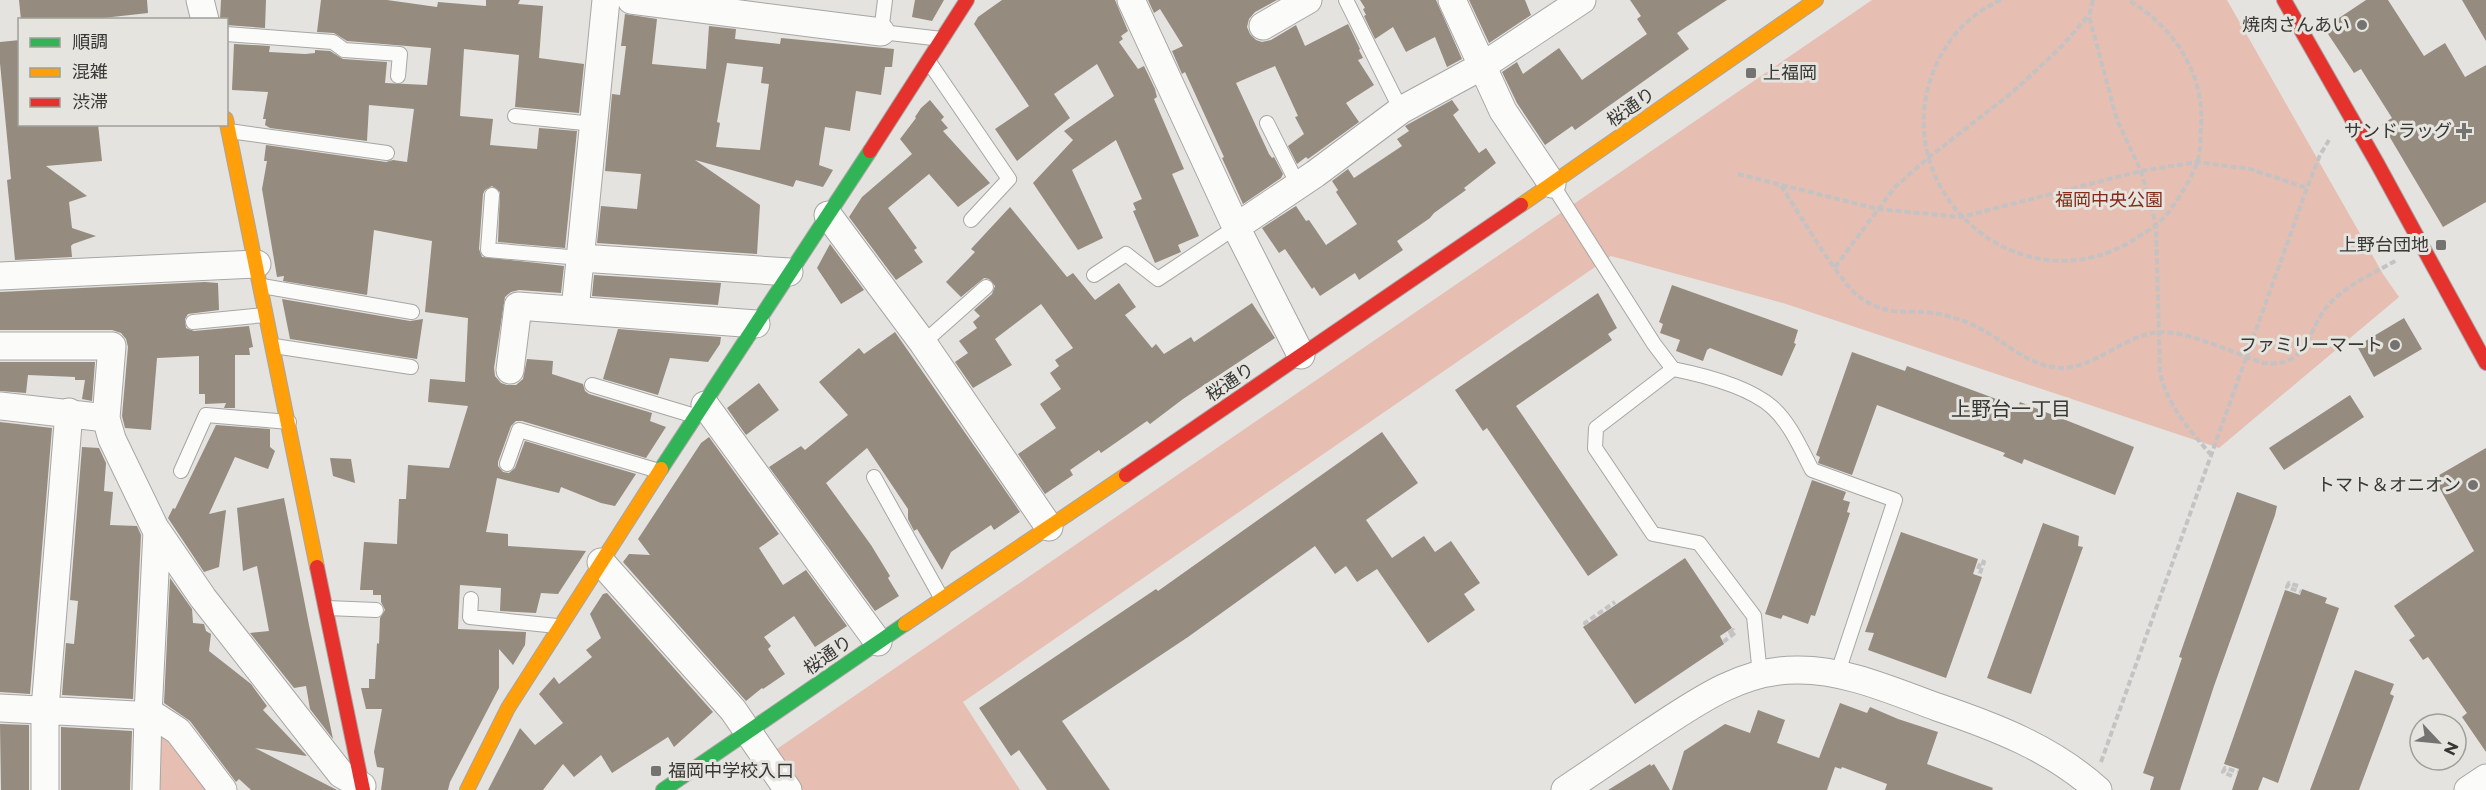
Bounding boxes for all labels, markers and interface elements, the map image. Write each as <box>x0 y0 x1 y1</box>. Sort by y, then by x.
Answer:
place label: 焼肉さんあい <box>2242 14 2350 36</box>
legend <box>18 18 228 126</box>
marker: 焼肉さんあい <box>2355 18 2369 32</box>
text: 順調 <box>72 31 108 53</box>
text: 混雑 <box>72 61 108 83</box>
place label: 上福岡 <box>1763 62 1817 84</box>
marker: 上福岡 <box>1744 66 1758 80</box>
street label: 桜通り <box>1603 83 1659 131</box>
text: 渋滞 <box>72 91 108 113</box>
place label: サンドラッグ <box>2344 120 2452 142</box>
marker: サンドラッグ <box>2457 124 2471 138</box>
park label: 福岡中央公園 <box>2055 189 2163 211</box>
place label: 上野台団地 <box>2339 234 2429 256</box>
marker: 上野台団地 <box>2434 238 2448 252</box>
place label: ファミリーマート <box>2239 334 2383 356</box>
marker: ファミリーマート <box>2388 338 2402 352</box>
street label: 桜通り <box>1201 358 1259 406</box>
district label: 上野台一丁目 <box>1951 397 2071 421</box>
place label: トマト＆オニオン <box>2317 474 2461 496</box>
marker: トマト＆オニオン <box>2466 478 2480 492</box>
street label: 桜通り <box>800 631 856 679</box>
north arrow <box>2408 712 2468 772</box>
text: N <box>2440 738 2462 758</box>
place label: 福岡中学校入口 <box>668 760 794 782</box>
marker: 福岡中学校入口 <box>649 764 663 778</box>

